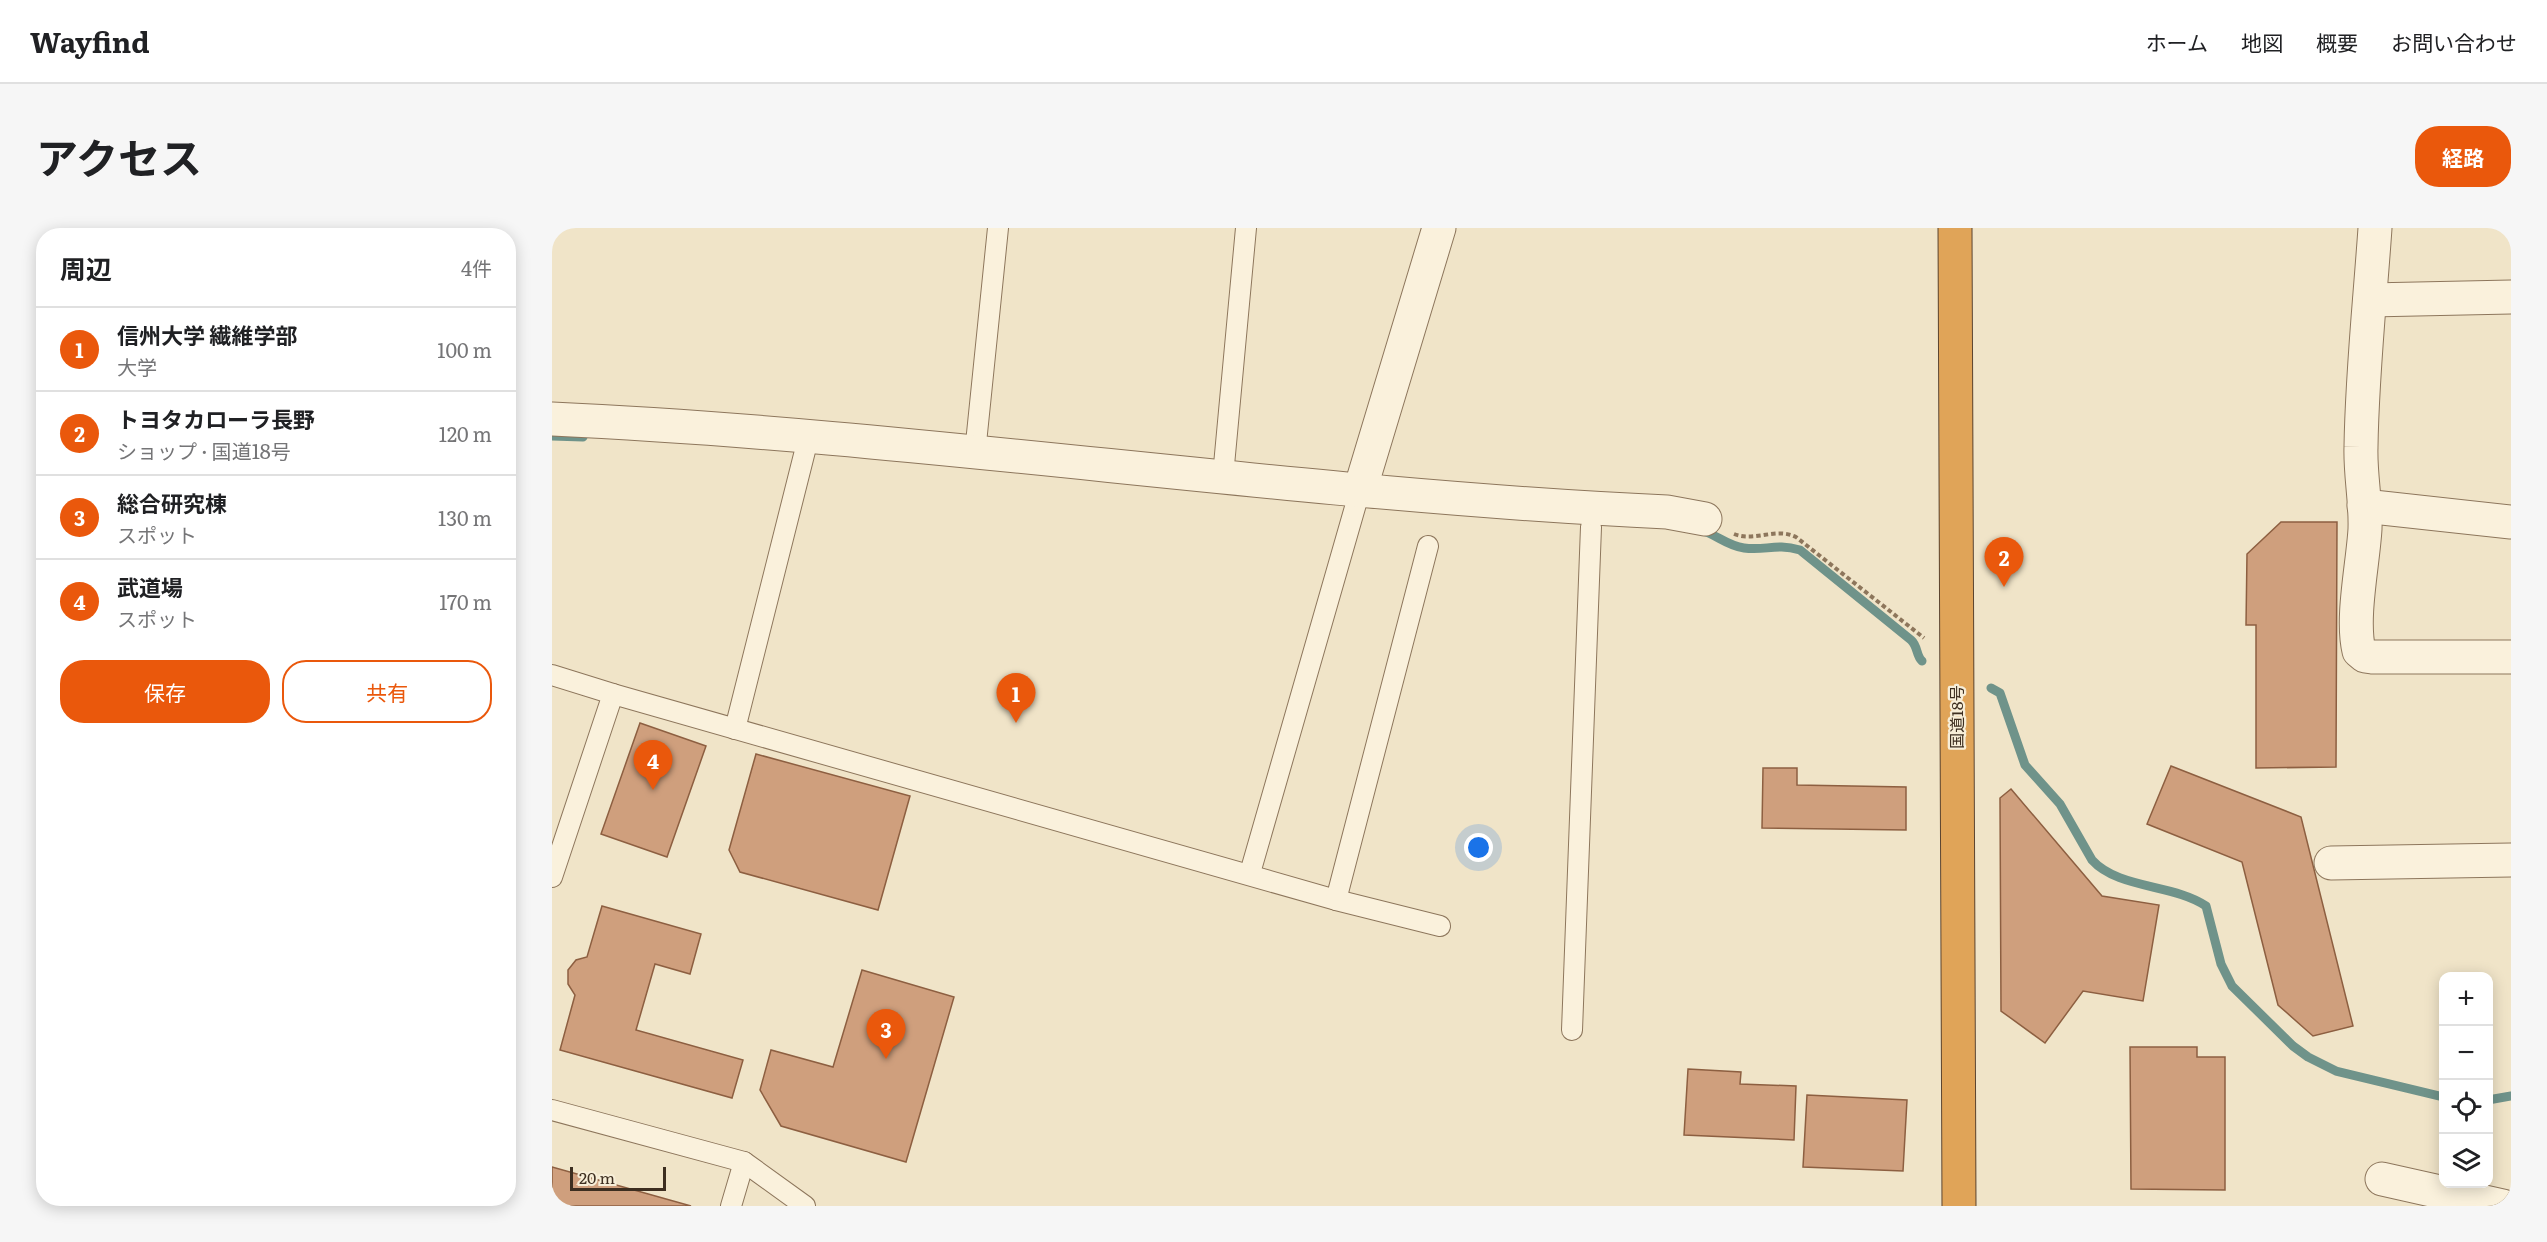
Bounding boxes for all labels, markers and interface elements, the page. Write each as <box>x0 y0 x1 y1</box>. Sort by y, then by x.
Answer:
text: Wayfind <box>30 20 150 62</box>
text: ホーム <box>2146 26 2208 57</box>
text: 地図 <box>2241 26 2283 57</box>
text: 概要 <box>2316 26 2358 57</box>
text: お問い合わせ <box>2391 26 2517 57</box>
text: アクセス <box>36 125 202 187</box>
button: 経路 <box>2415 126 2511 187</box>
text: 周辺 <box>60 248 112 287</box>
text: 4件 <box>461 252 492 282</box>
text: 信州大学 繊維学部 <box>117 318 297 351</box>
text: 1 <box>75 334 84 364</box>
text: 100 m <box>437 334 492 364</box>
text: 大学 <box>117 351 157 381</box>
text: トヨタカローラ長野 <box>117 402 315 435</box>
text: 2 <box>74 418 85 448</box>
text: 120 m <box>439 418 492 448</box>
text: ショップ · 国道18号 <box>117 435 291 465</box>
text: 総合研究棟 <box>117 486 227 519</box>
text: 3 <box>74 502 85 532</box>
text: 130 m <box>438 502 492 532</box>
text: スポット <box>117 519 197 549</box>
pin: 2 <box>1984 538 2024 587</box>
text: 武道場 <box>117 570 183 603</box>
text: 4 <box>73 586 86 616</box>
text: 170 m <box>439 586 492 616</box>
text: スポット <box>117 603 197 633</box>
button: 保存 <box>60 660 270 723</box>
button: 共有 <box>282 660 492 723</box>
pin: 1 <box>996 674 1036 723</box>
street label: 国道18号 <box>1944 685 1968 749</box>
pin: 4 <box>634 740 672 790</box>
your location <box>1464 833 1493 862</box>
map controls <box>2439 972 2493 1188</box>
button: + <box>2439 972 2493 1026</box>
pin: 3 <box>866 1010 906 1059</box>
button: − <box>2439 1026 2493 1080</box>
button: locate <box>2439 1080 2493 1134</box>
button: layers <box>2439 1134 2493 1188</box>
scale bar <box>570 1164 666 1192</box>
text: 20 m <box>579 1165 615 1189</box>

